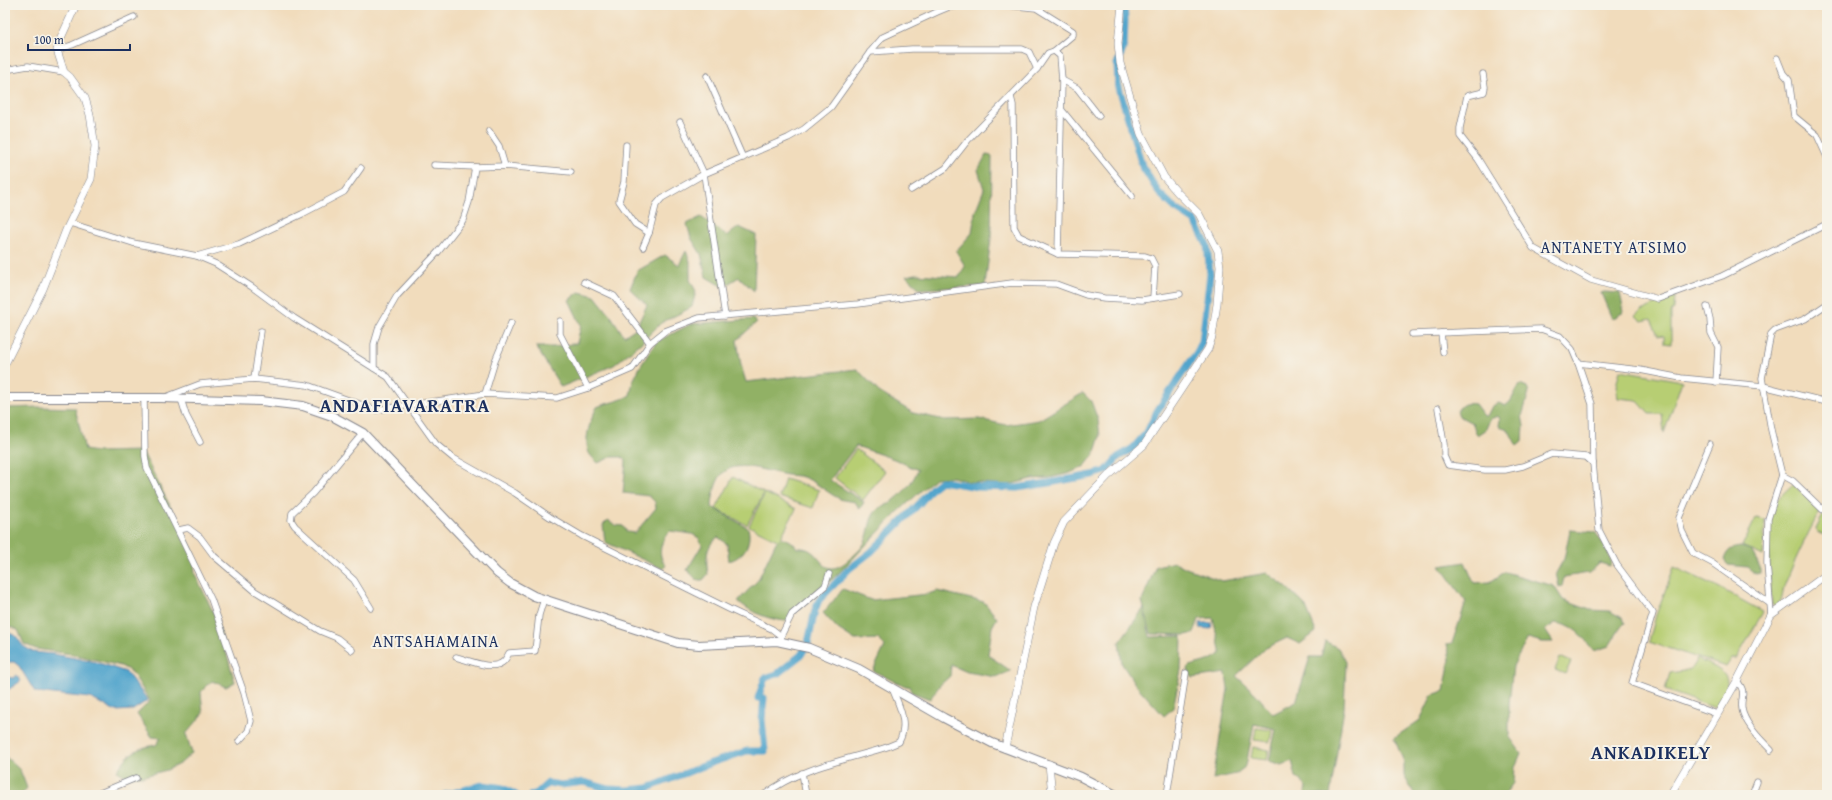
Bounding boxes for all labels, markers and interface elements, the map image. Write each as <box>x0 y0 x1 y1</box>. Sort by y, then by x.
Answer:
scale bar <box>28 26 130 52</box>
text: 100 m <box>34 31 64 48</box>
district label: ANTANETY ATSIMO <box>1540 235 1688 259</box>
district label: ANDAFIAVARATRA <box>320 391 490 419</box>
district label: ANTSAHAMAINA <box>373 629 499 653</box>
district label: ANKADIKELY <box>1591 738 1711 766</box>

